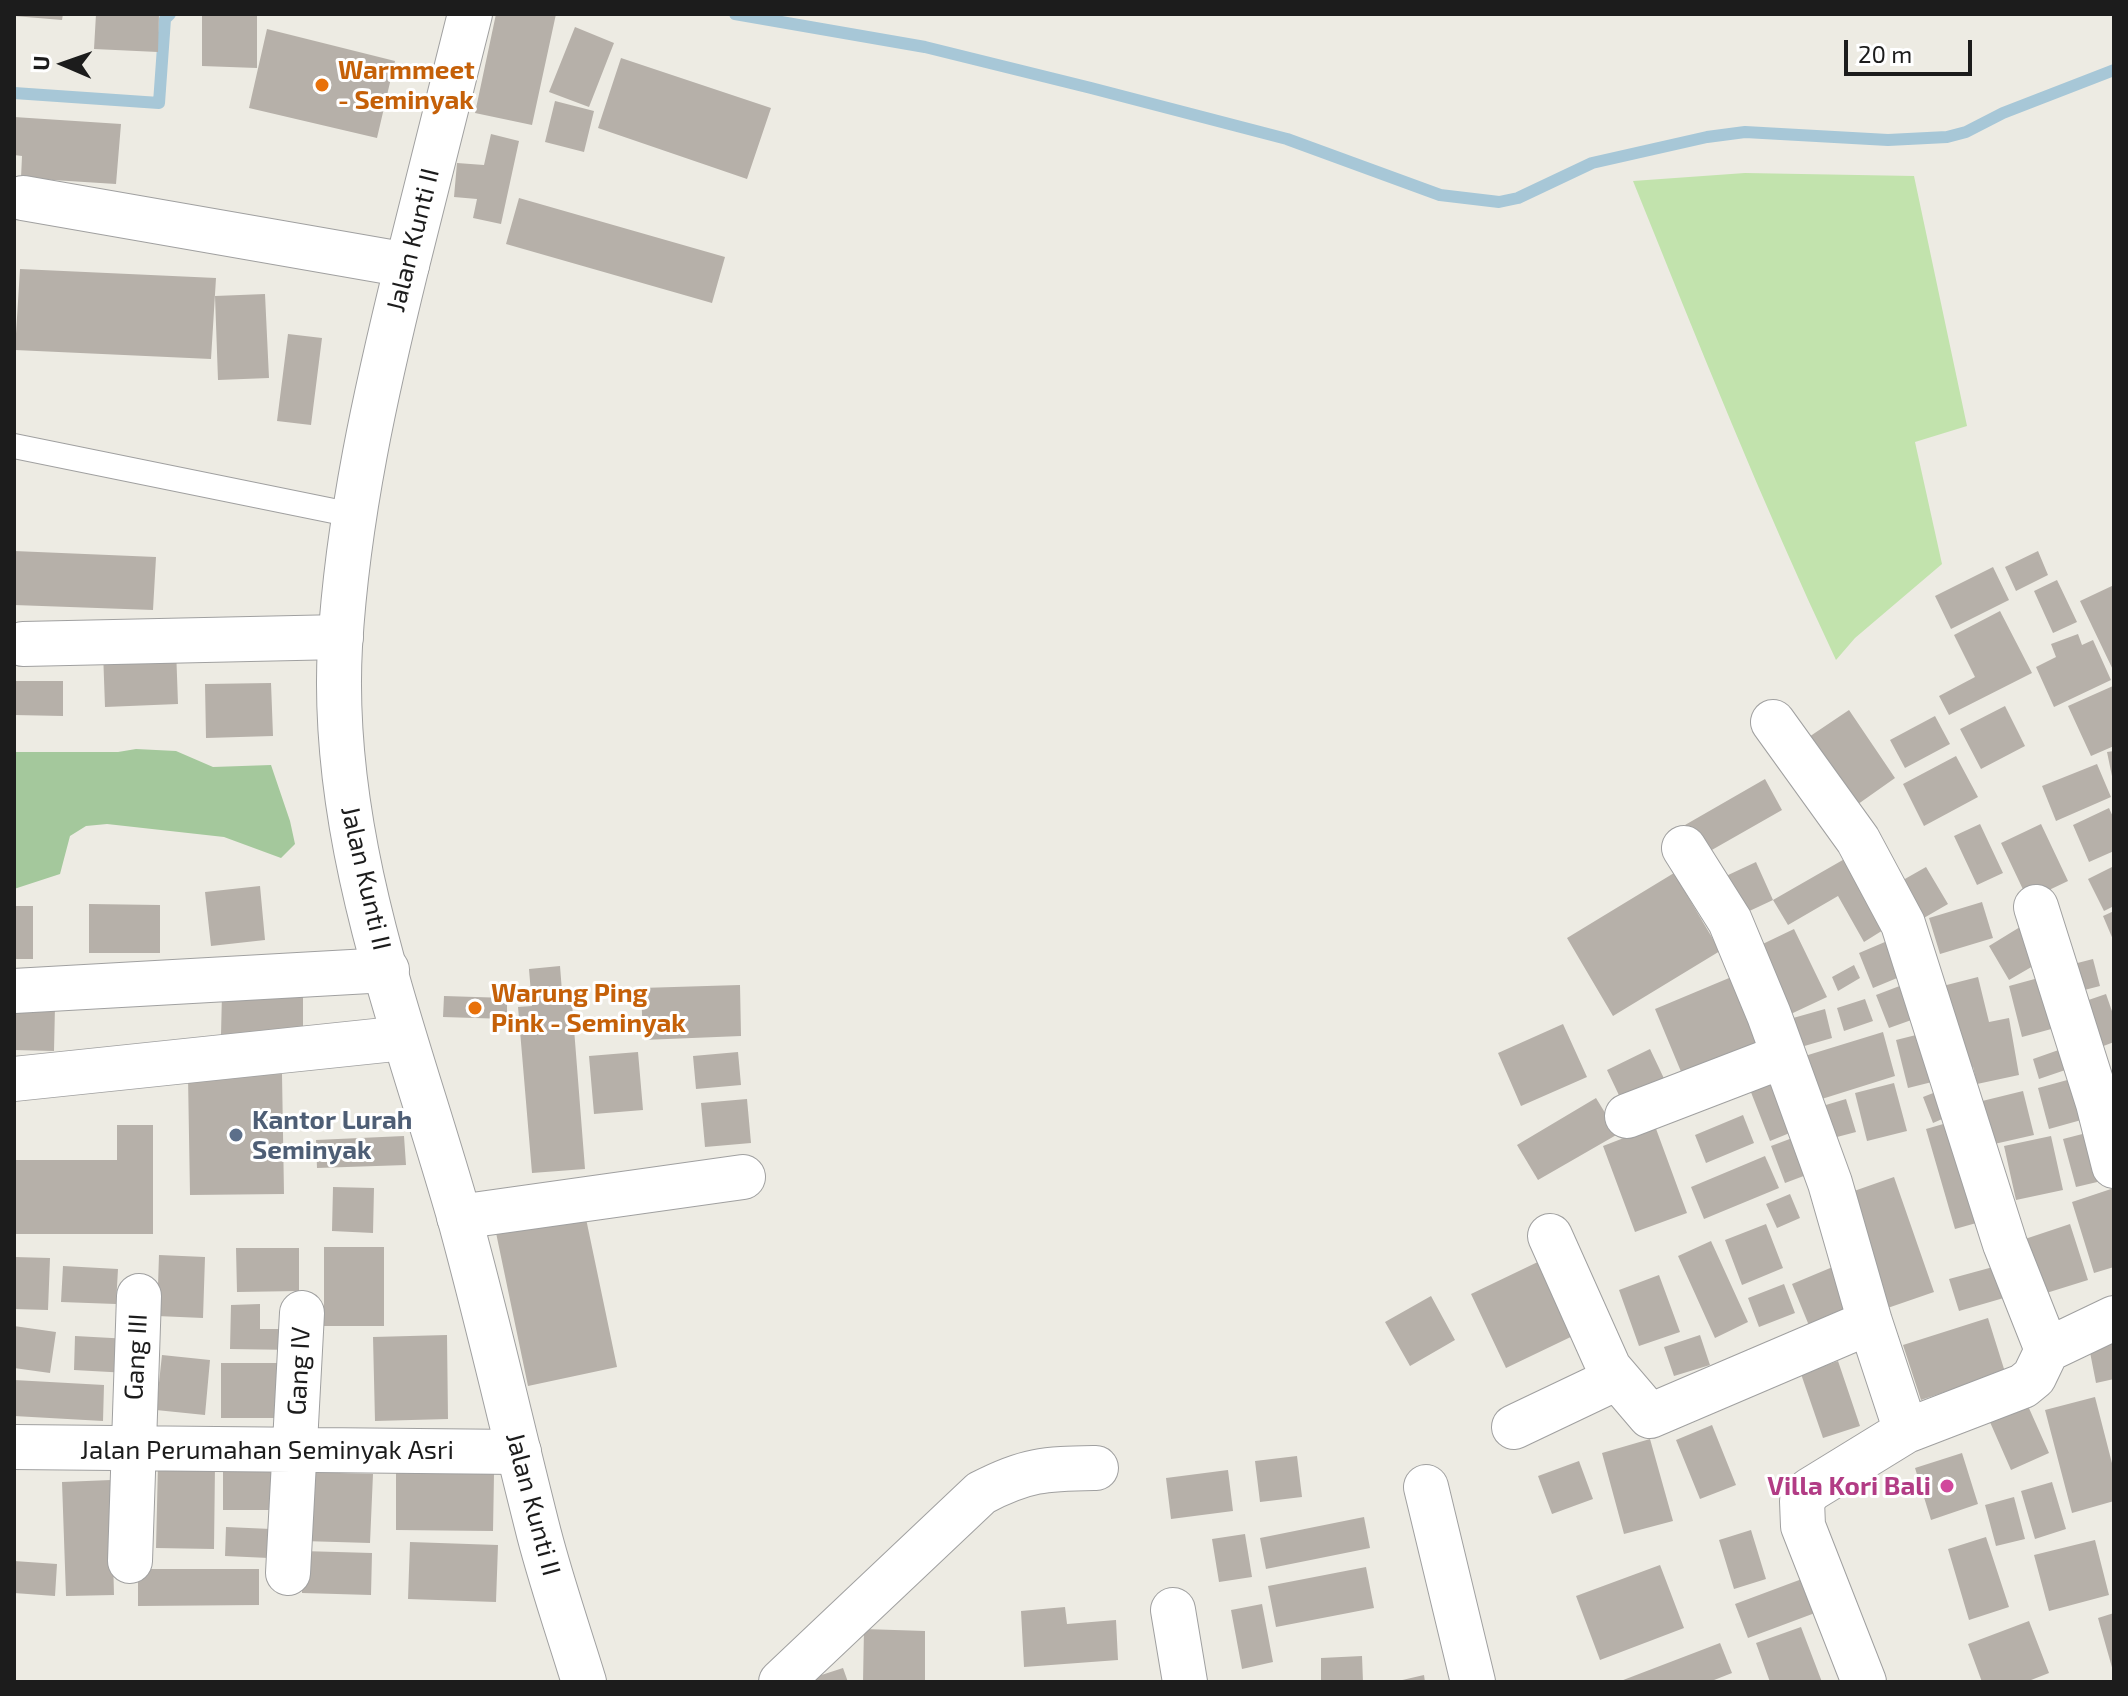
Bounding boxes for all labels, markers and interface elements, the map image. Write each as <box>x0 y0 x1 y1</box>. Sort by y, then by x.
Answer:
north arrow <box>24 24 104 104</box>
scale bar <box>1848 24 1976 74</box>
text: 20 m <box>1858 39 1912 68</box>
place label: Warmmeet - Seminyak <box>338 54 475 116</box>
text: U <box>27 55 53 71</box>
marker: Warmmeet - Seminyak <box>313 76 331 94</box>
street label: Jalan Kunti II <box>380 165 446 315</box>
street label: Jalan Kunti II <box>334 803 398 953</box>
place label: Warung Ping Pink - Seminyak <box>491 977 686 1038</box>
marker: Warung Ping Pink - Seminyak <box>466 999 484 1017</box>
place label: Kantor Lurah Seminyak <box>252 1104 412 1166</box>
marker: Kantor Lurah Seminyak <box>227 1126 245 1144</box>
street label: Gang III <box>118 1313 154 1401</box>
street label: Gang IV <box>281 1326 317 1416</box>
street label: Jalan Kunti II <box>499 1429 567 1579</box>
street label: Jalan Perumahan Seminyak Asri <box>80 1434 454 1466</box>
place label: Villa Kori Bali <box>1767 1470 1931 1502</box>
marker: Villa Kori Bali <box>1938 1477 1956 1495</box>

